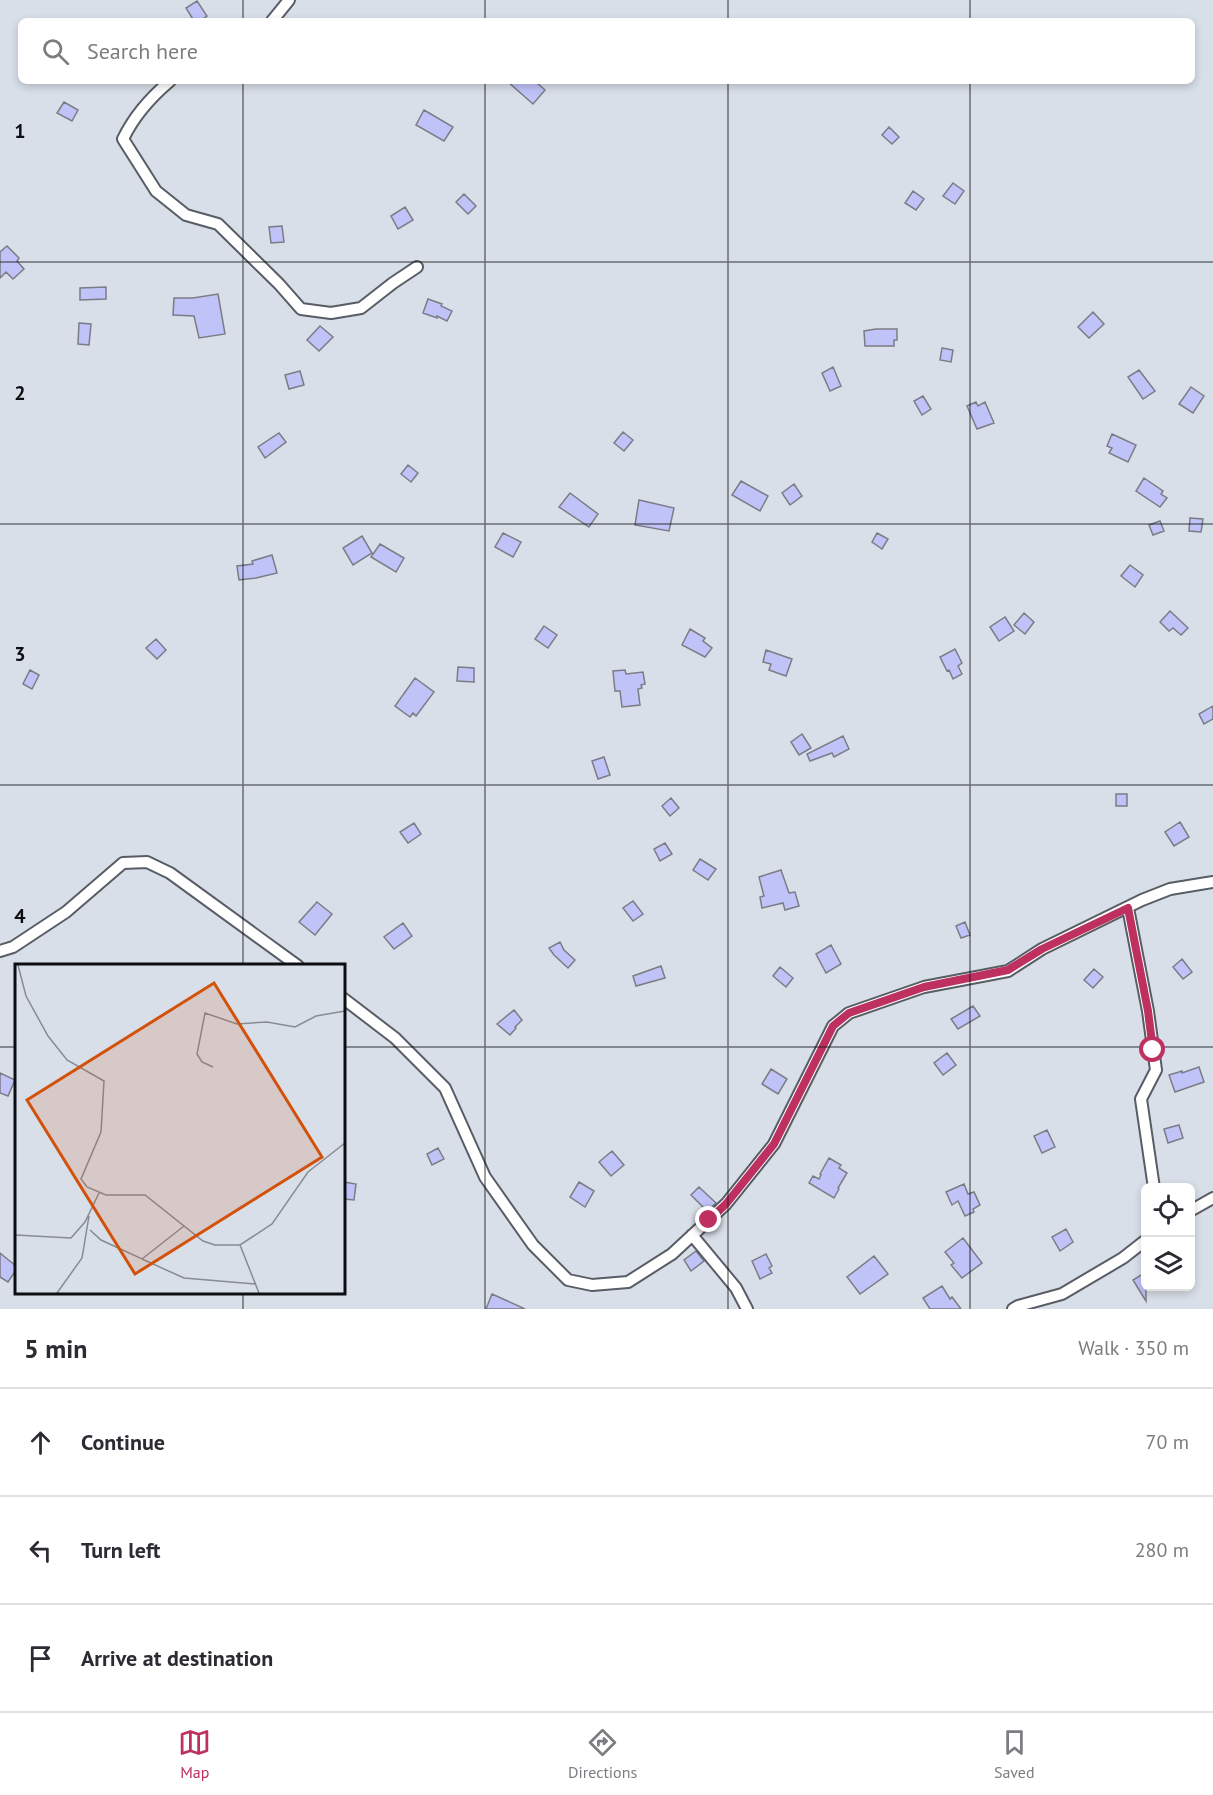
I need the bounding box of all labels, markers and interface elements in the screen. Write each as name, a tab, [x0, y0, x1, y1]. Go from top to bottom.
search box	[18, 18, 1195, 84]
icon: search	[39, 35, 72, 68]
text: Search here	[87, 37, 198, 65]
text: 1	[14, 118, 26, 144]
text: 2	[14, 380, 26, 406]
text: 3	[14, 641, 26, 667]
text: 4	[14, 903, 26, 929]
inset map	[15, 964, 345, 1294]
route start	[1139, 1036, 1165, 1062]
map controls	[1141, 1183, 1195, 1291]
button: locate	[1141, 1183, 1195, 1237]
route end	[695, 1206, 721, 1232]
button: layers	[1141, 1237, 1195, 1291]
text: 5 min	[24, 1332, 87, 1365]
text: Walk · 350 m	[1078, 1335, 1189, 1361]
icon: ahead	[24, 1426, 57, 1459]
text: Continue	[81, 1428, 165, 1456]
text: 70 m	[1146, 1429, 1189, 1455]
icon: left	[24, 1534, 57, 1567]
text: Turn left	[81, 1536, 161, 1564]
text: 280 m	[1135, 1537, 1189, 1563]
icon: arrive	[24, 1642, 57, 1675]
text: Arrive at destination	[81, 1644, 273, 1672]
tab: Map	[178, 1726, 211, 1782]
tab: Directions	[568, 1726, 637, 1782]
tab: Saved	[994, 1726, 1035, 1782]

